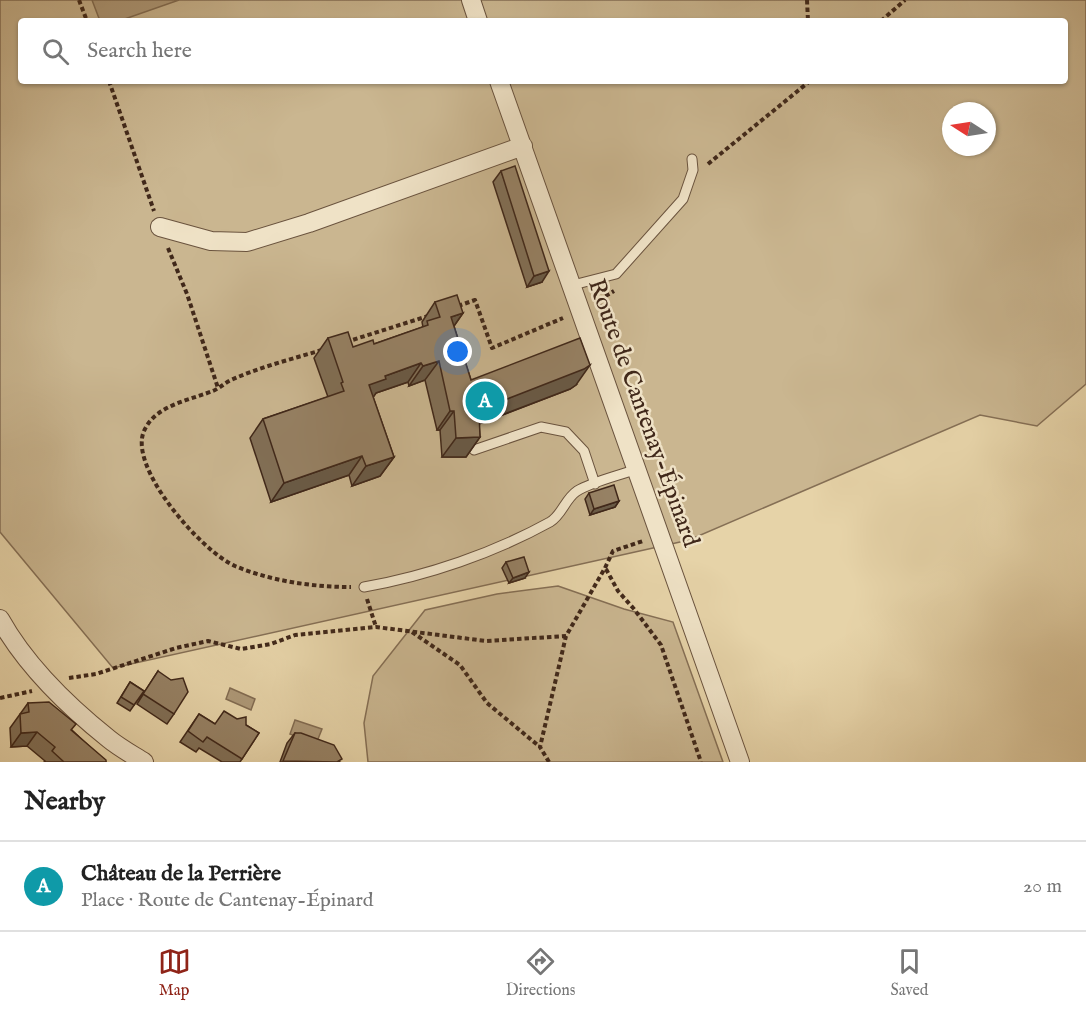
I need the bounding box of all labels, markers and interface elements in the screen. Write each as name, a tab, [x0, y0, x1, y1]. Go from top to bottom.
search box	[18, 18, 1068, 84]
icon: search	[39, 35, 72, 68]
text: Search here	[87, 37, 192, 65]
north arrow	[942, 102, 996, 156]
street label: Route de Cantenay-Épinard	[580, 275, 706, 551]
your location	[443, 337, 472, 366]
pin: A	[466, 378, 504, 424]
text: Nearby	[24, 785, 105, 818]
text: Château de la Perrière	[81, 860, 281, 888]
text: A	[37, 874, 50, 899]
text: 20 m	[1023, 874, 1062, 899]
text: Place · Route de Cantenay-Épinard	[81, 888, 374, 913]
tab: Map	[158, 945, 191, 1001]
tab: Directions	[506, 945, 575, 1001]
tab: Saved	[891, 945, 928, 1001]

